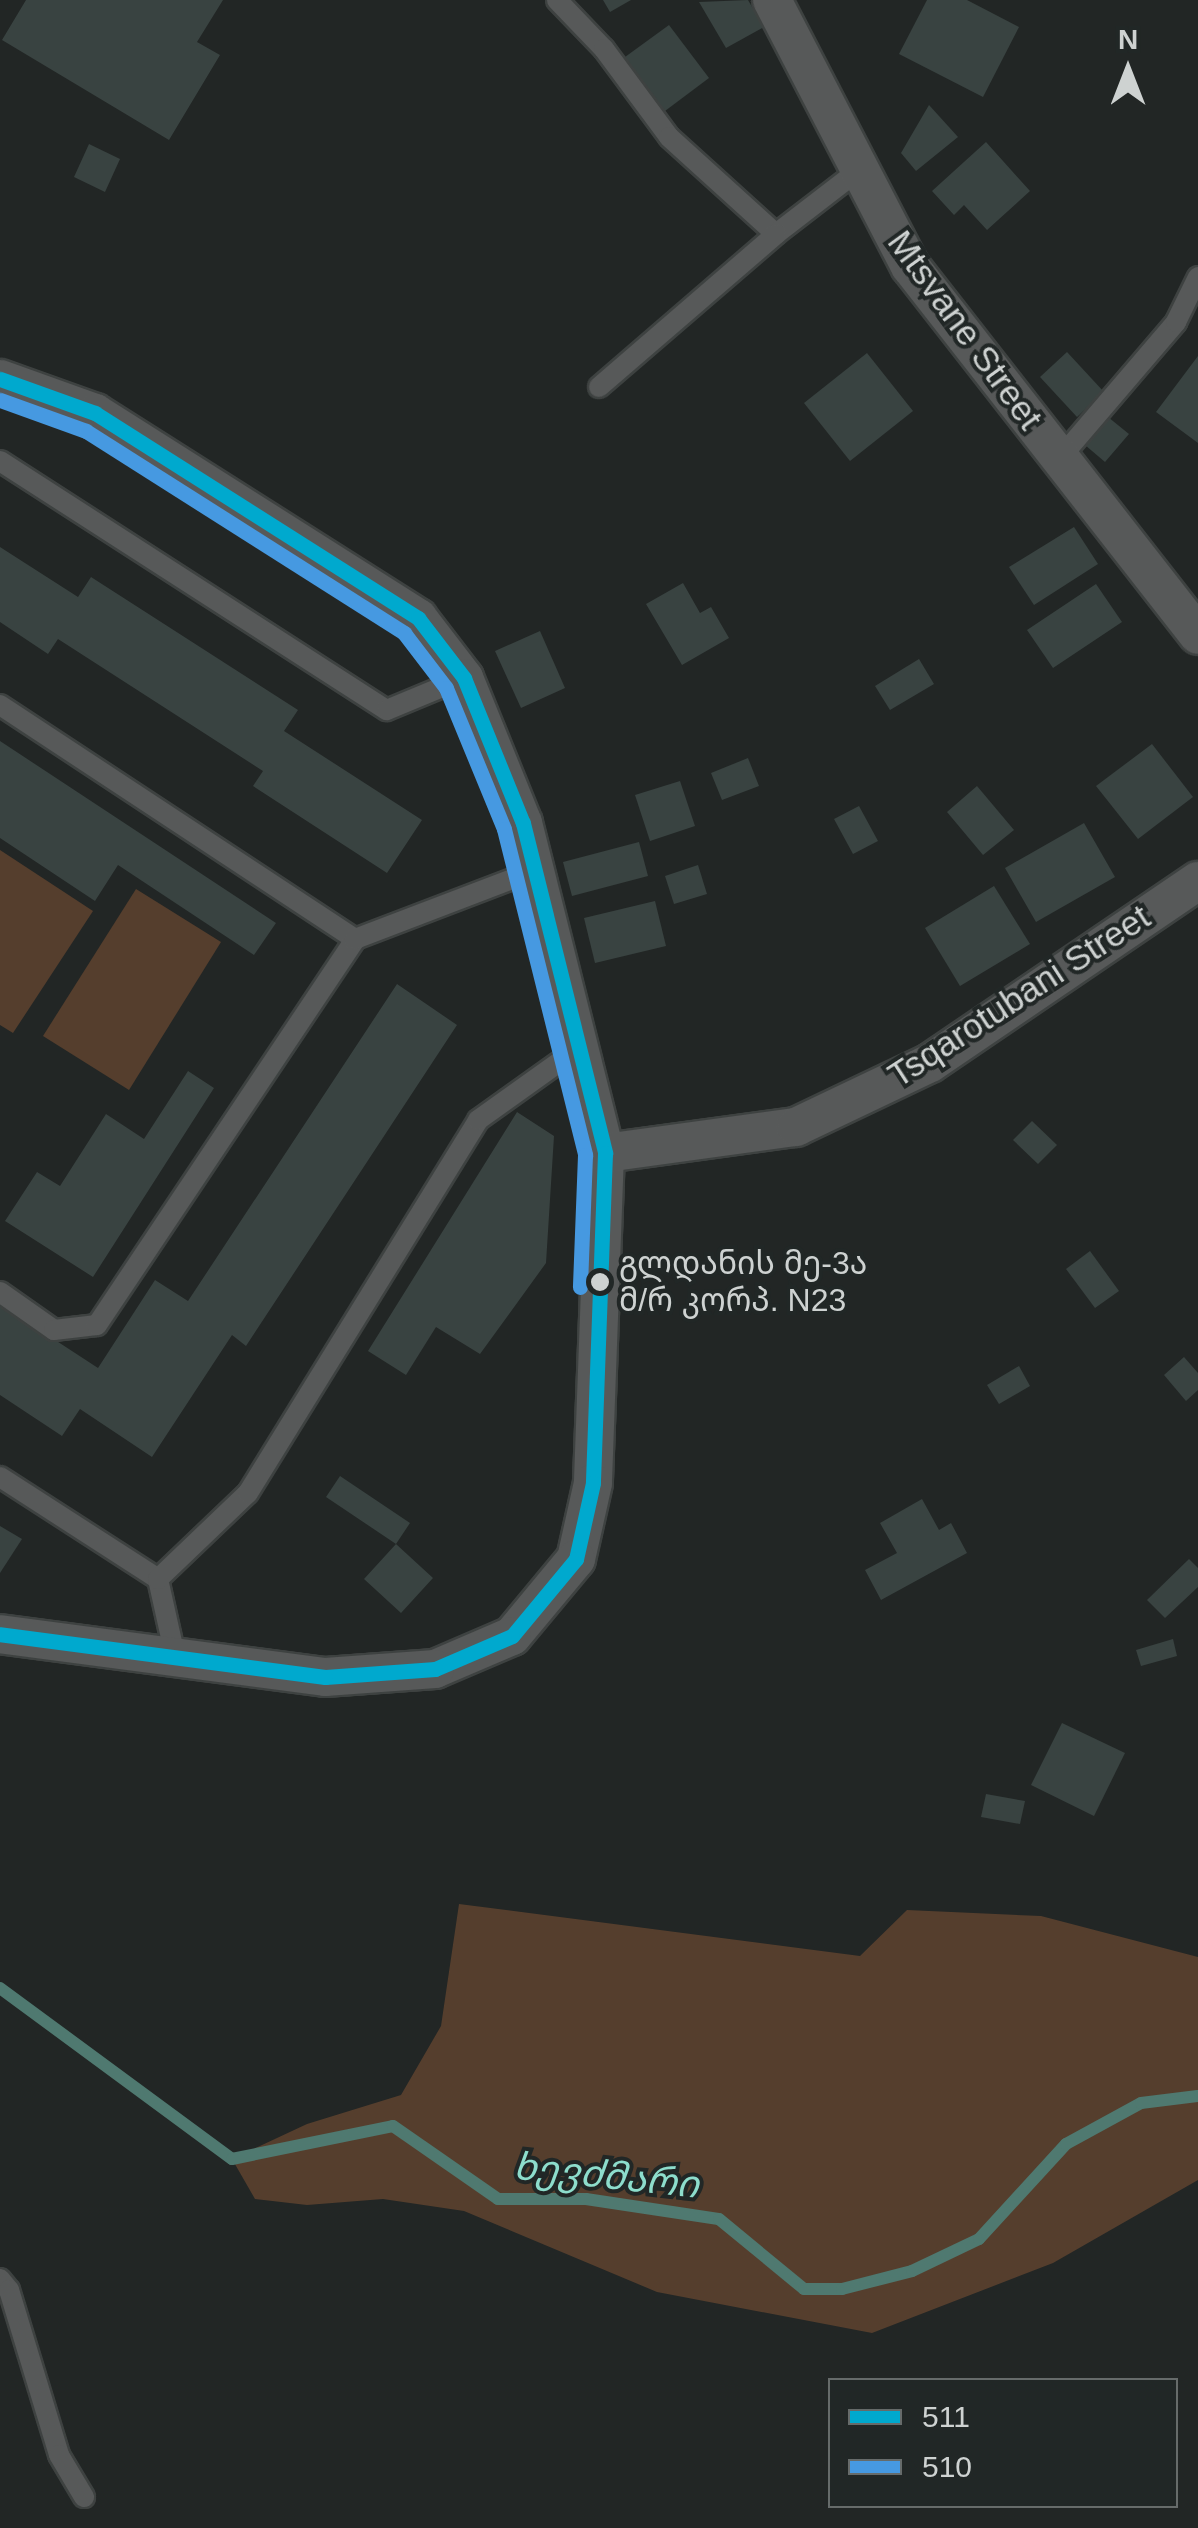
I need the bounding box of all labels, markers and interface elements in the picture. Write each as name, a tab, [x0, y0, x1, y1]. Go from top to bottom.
north arrow	[1078, 20, 1178, 120]
text: N	[1118, 24, 1138, 55]
street label: Mtsvane Street	[879, 222, 1051, 438]
street label: Tsqarotubani Street	[880, 896, 1158, 1096]
place label: გლდანის მე-3ა მ/რ კორპ. N23	[619, 1245, 867, 1320]
marker: გლდანის მე-3ა მ/რ კორპ. N23	[590, 1272, 610, 1292]
water label: ხევძმარი	[511, 2144, 701, 2208]
legend	[828, 2378, 1178, 2508]
text: 511	[922, 2400, 970, 2433]
text: 510	[922, 2450, 972, 2483]

